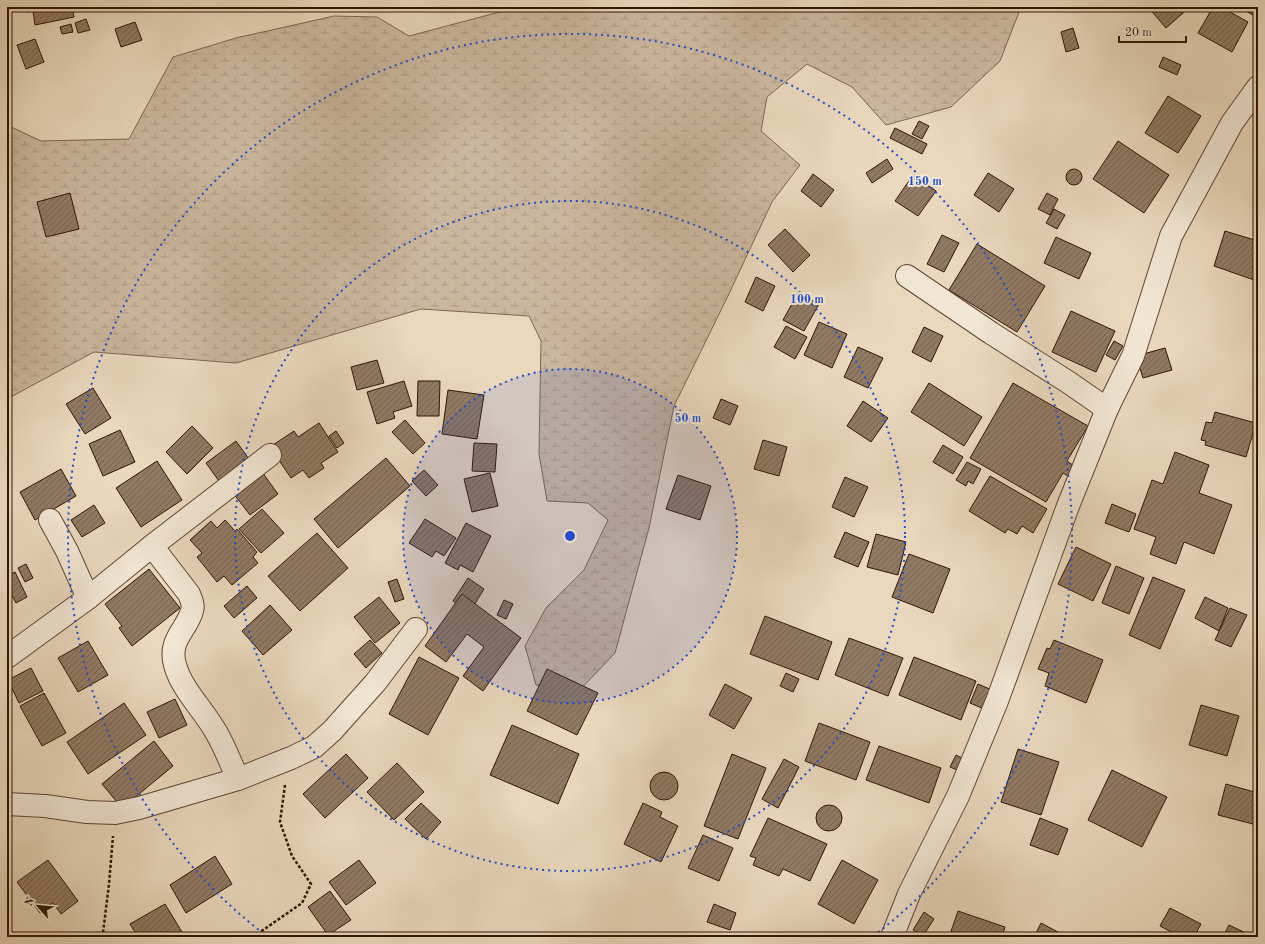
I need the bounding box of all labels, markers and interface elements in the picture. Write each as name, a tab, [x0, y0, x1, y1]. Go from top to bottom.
scale bar	[1119, 18, 1186, 44]
text: 20 m	[1125, 27, 1152, 39]
text: 150 m	[908, 175, 942, 188]
text: 100 m	[790, 294, 824, 306]
text: 50 m	[675, 412, 702, 425]
centre of rings	[563, 529, 577, 543]
north arrow	[18, 886, 58, 926]
text: N	[24, 895, 38, 908]

